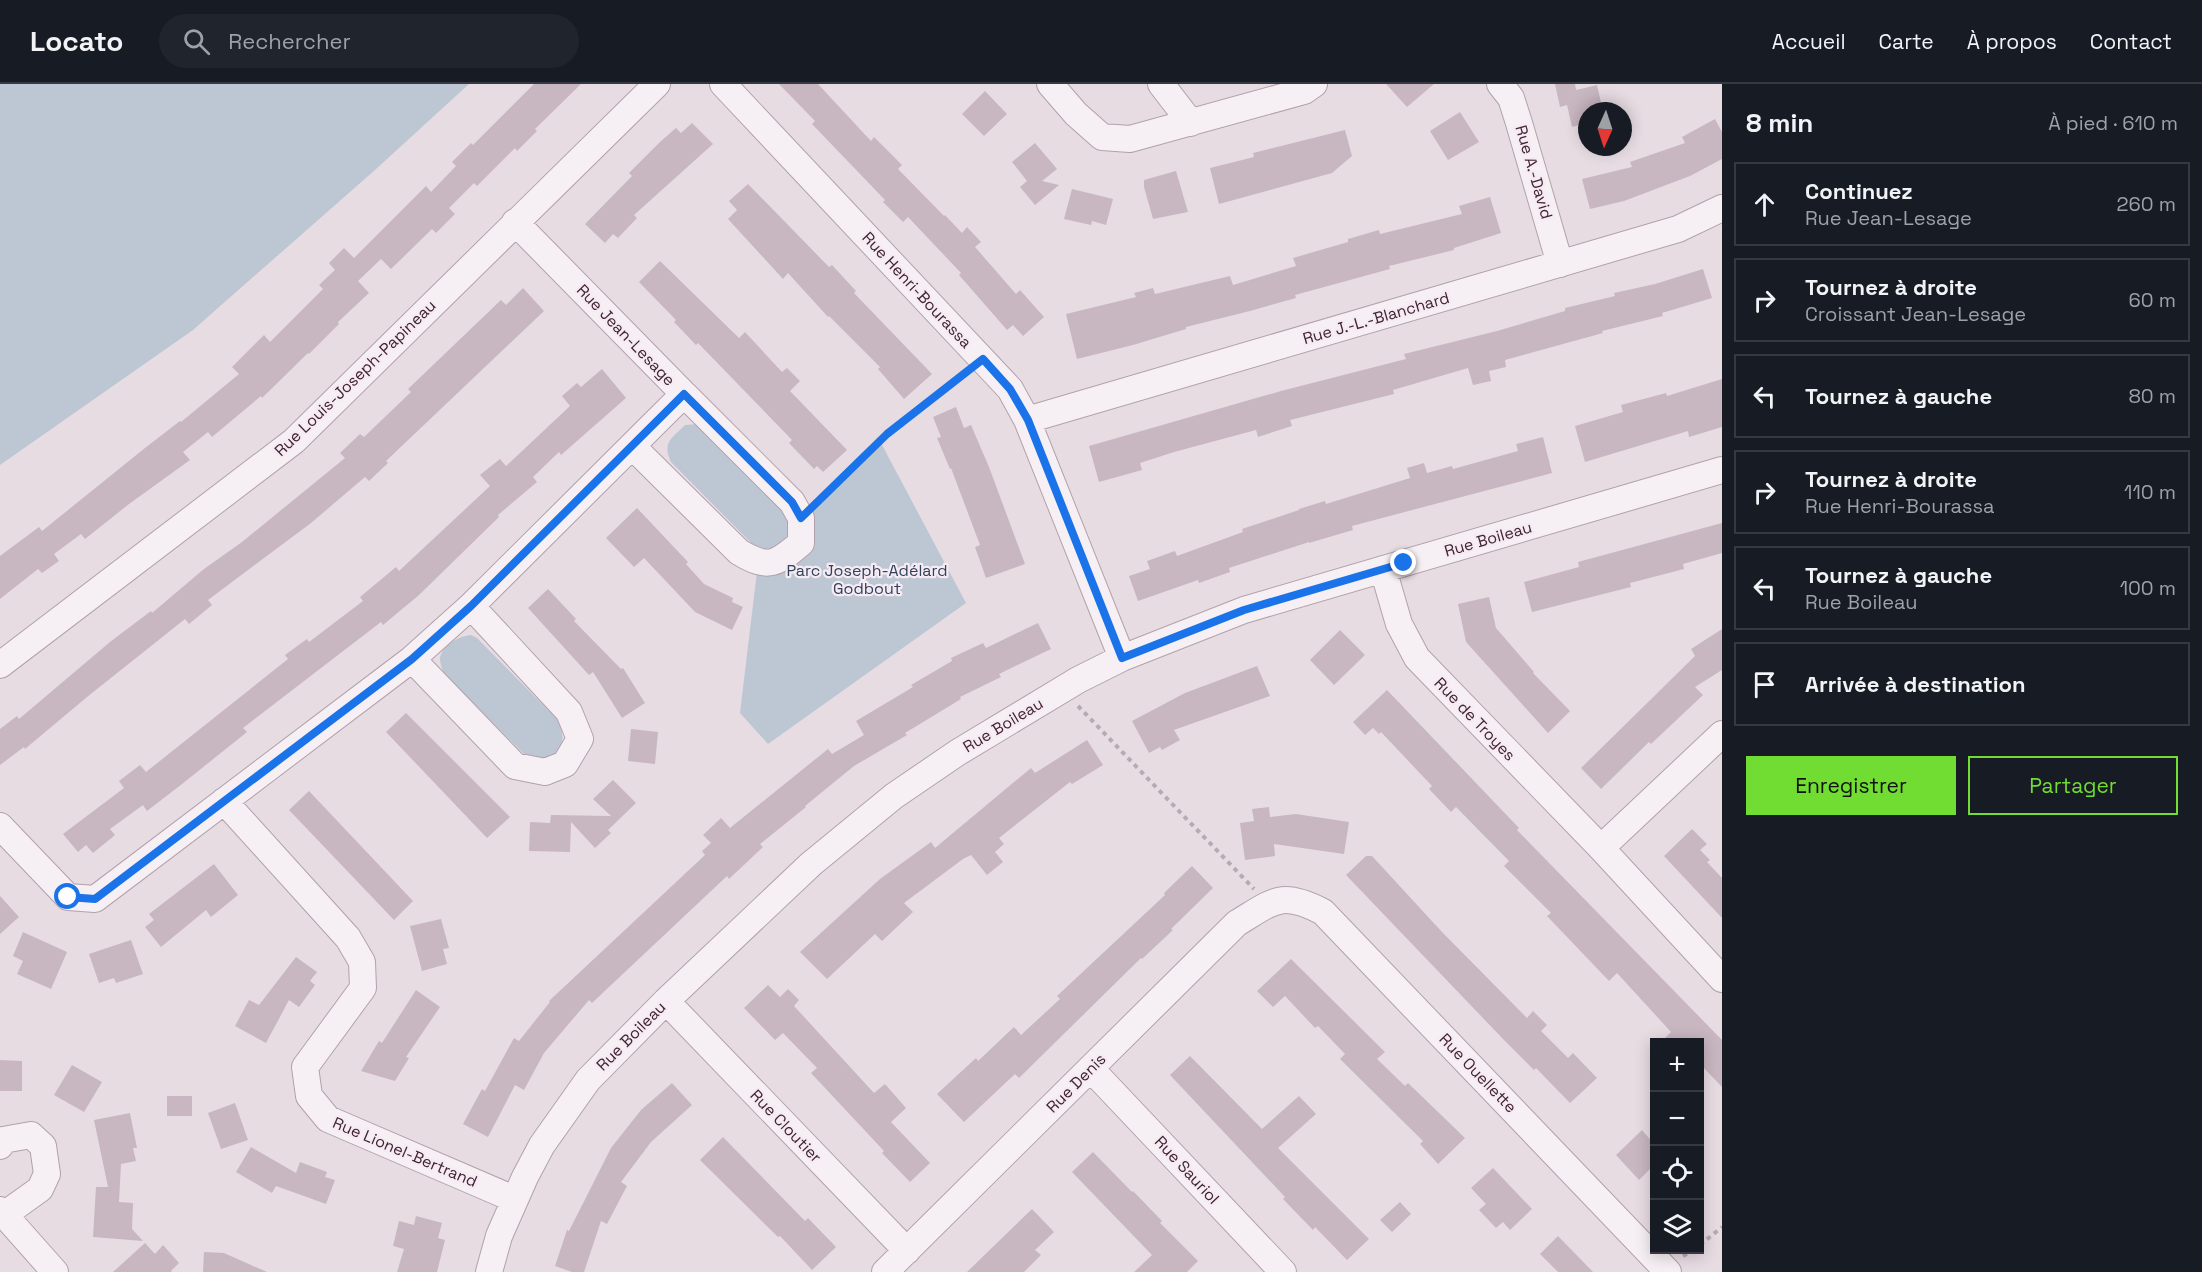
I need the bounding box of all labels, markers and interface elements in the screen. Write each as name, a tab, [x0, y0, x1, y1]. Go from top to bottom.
search box	[159, 14, 579, 68]
text: Locato	[30, 23, 123, 59]
icon: search	[180, 25, 213, 58]
text: Rechercher	[228, 27, 351, 55]
text: Accueil	[1772, 28, 1846, 55]
text: Carte	[1879, 28, 1934, 55]
text: À propos	[1967, 28, 2057, 55]
text: Contact	[2090, 28, 2172, 55]
north arrow	[1578, 102, 1632, 156]
text: 8 min	[1746, 106, 1813, 140]
text: À pied · 610 m	[2048, 110, 2178, 136]
street label: Rue A.-David	[1511, 123, 1557, 221]
text: Continuez	[1805, 177, 1913, 205]
icon: ahead	[1748, 188, 1781, 221]
text: 260 m	[2117, 191, 2176, 217]
text: Rue Jean-Lesage	[1805, 205, 1972, 231]
street label: Rue Henri-Bourassa	[858, 227, 976, 353]
text: Tournez à droite	[1805, 273, 1977, 301]
street label: Rue Jean-Lesage	[572, 280, 680, 390]
icon: right	[1748, 284, 1781, 317]
street label: Rue J.-L.-Blanchard	[1300, 287, 1452, 349]
text: 60 m	[2129, 287, 2176, 313]
street label: Rue Louis-Joseph-Papineau	[270, 295, 440, 461]
text: Croissant Jean-Lesage	[1805, 301, 2026, 327]
icon: left	[1748, 380, 1781, 413]
text: Tournez à gauche	[1805, 382, 1992, 410]
text: 80 m	[2128, 383, 2176, 409]
text: Tournez à droite	[1805, 465, 1977, 493]
icon: right	[1748, 476, 1781, 509]
text: 110 m	[2124, 479, 2176, 505]
text: Rue Henri-Bourassa	[1805, 493, 1995, 519]
street label: Rue Boileau	[1442, 516, 1534, 562]
route end	[1390, 549, 1416, 575]
park label: Parc Joseph-Adélard Godbout	[786, 560, 948, 599]
text: Tournez à gauche	[1805, 561, 1992, 589]
icon: left	[1748, 572, 1781, 605]
text: 100 m	[2120, 575, 2176, 601]
text: Rue Boileau	[1805, 589, 1918, 615]
icon: arrive	[1748, 668, 1781, 701]
text: Arrivée à destination	[1805, 670, 2026, 698]
street label: Rue de Troyes	[1430, 673, 1520, 765]
street label: Rue Boileau	[959, 693, 1047, 757]
button: Enregistrer	[1746, 756, 1956, 815]
button: Partager	[1968, 756, 2178, 815]
route start	[54, 883, 80, 909]
street label: Rue Boileau	[592, 997, 670, 1075]
street label: Rue Ouellette	[1435, 1029, 1521, 1117]
map controls	[1650, 1038, 1704, 1254]
button: +	[1650, 1038, 1704, 1092]
street label: Rue Denis	[1042, 1049, 1110, 1117]
street label: Rue Cloutier	[746, 1085, 826, 1167]
button: −	[1650, 1092, 1704, 1146]
street label: Rue Lionel-Bertrand	[330, 1112, 480, 1192]
street label: Rue Sauriol	[1150, 1131, 1224, 1209]
button: locate	[1650, 1146, 1704, 1200]
button: layers	[1650, 1200, 1704, 1254]

